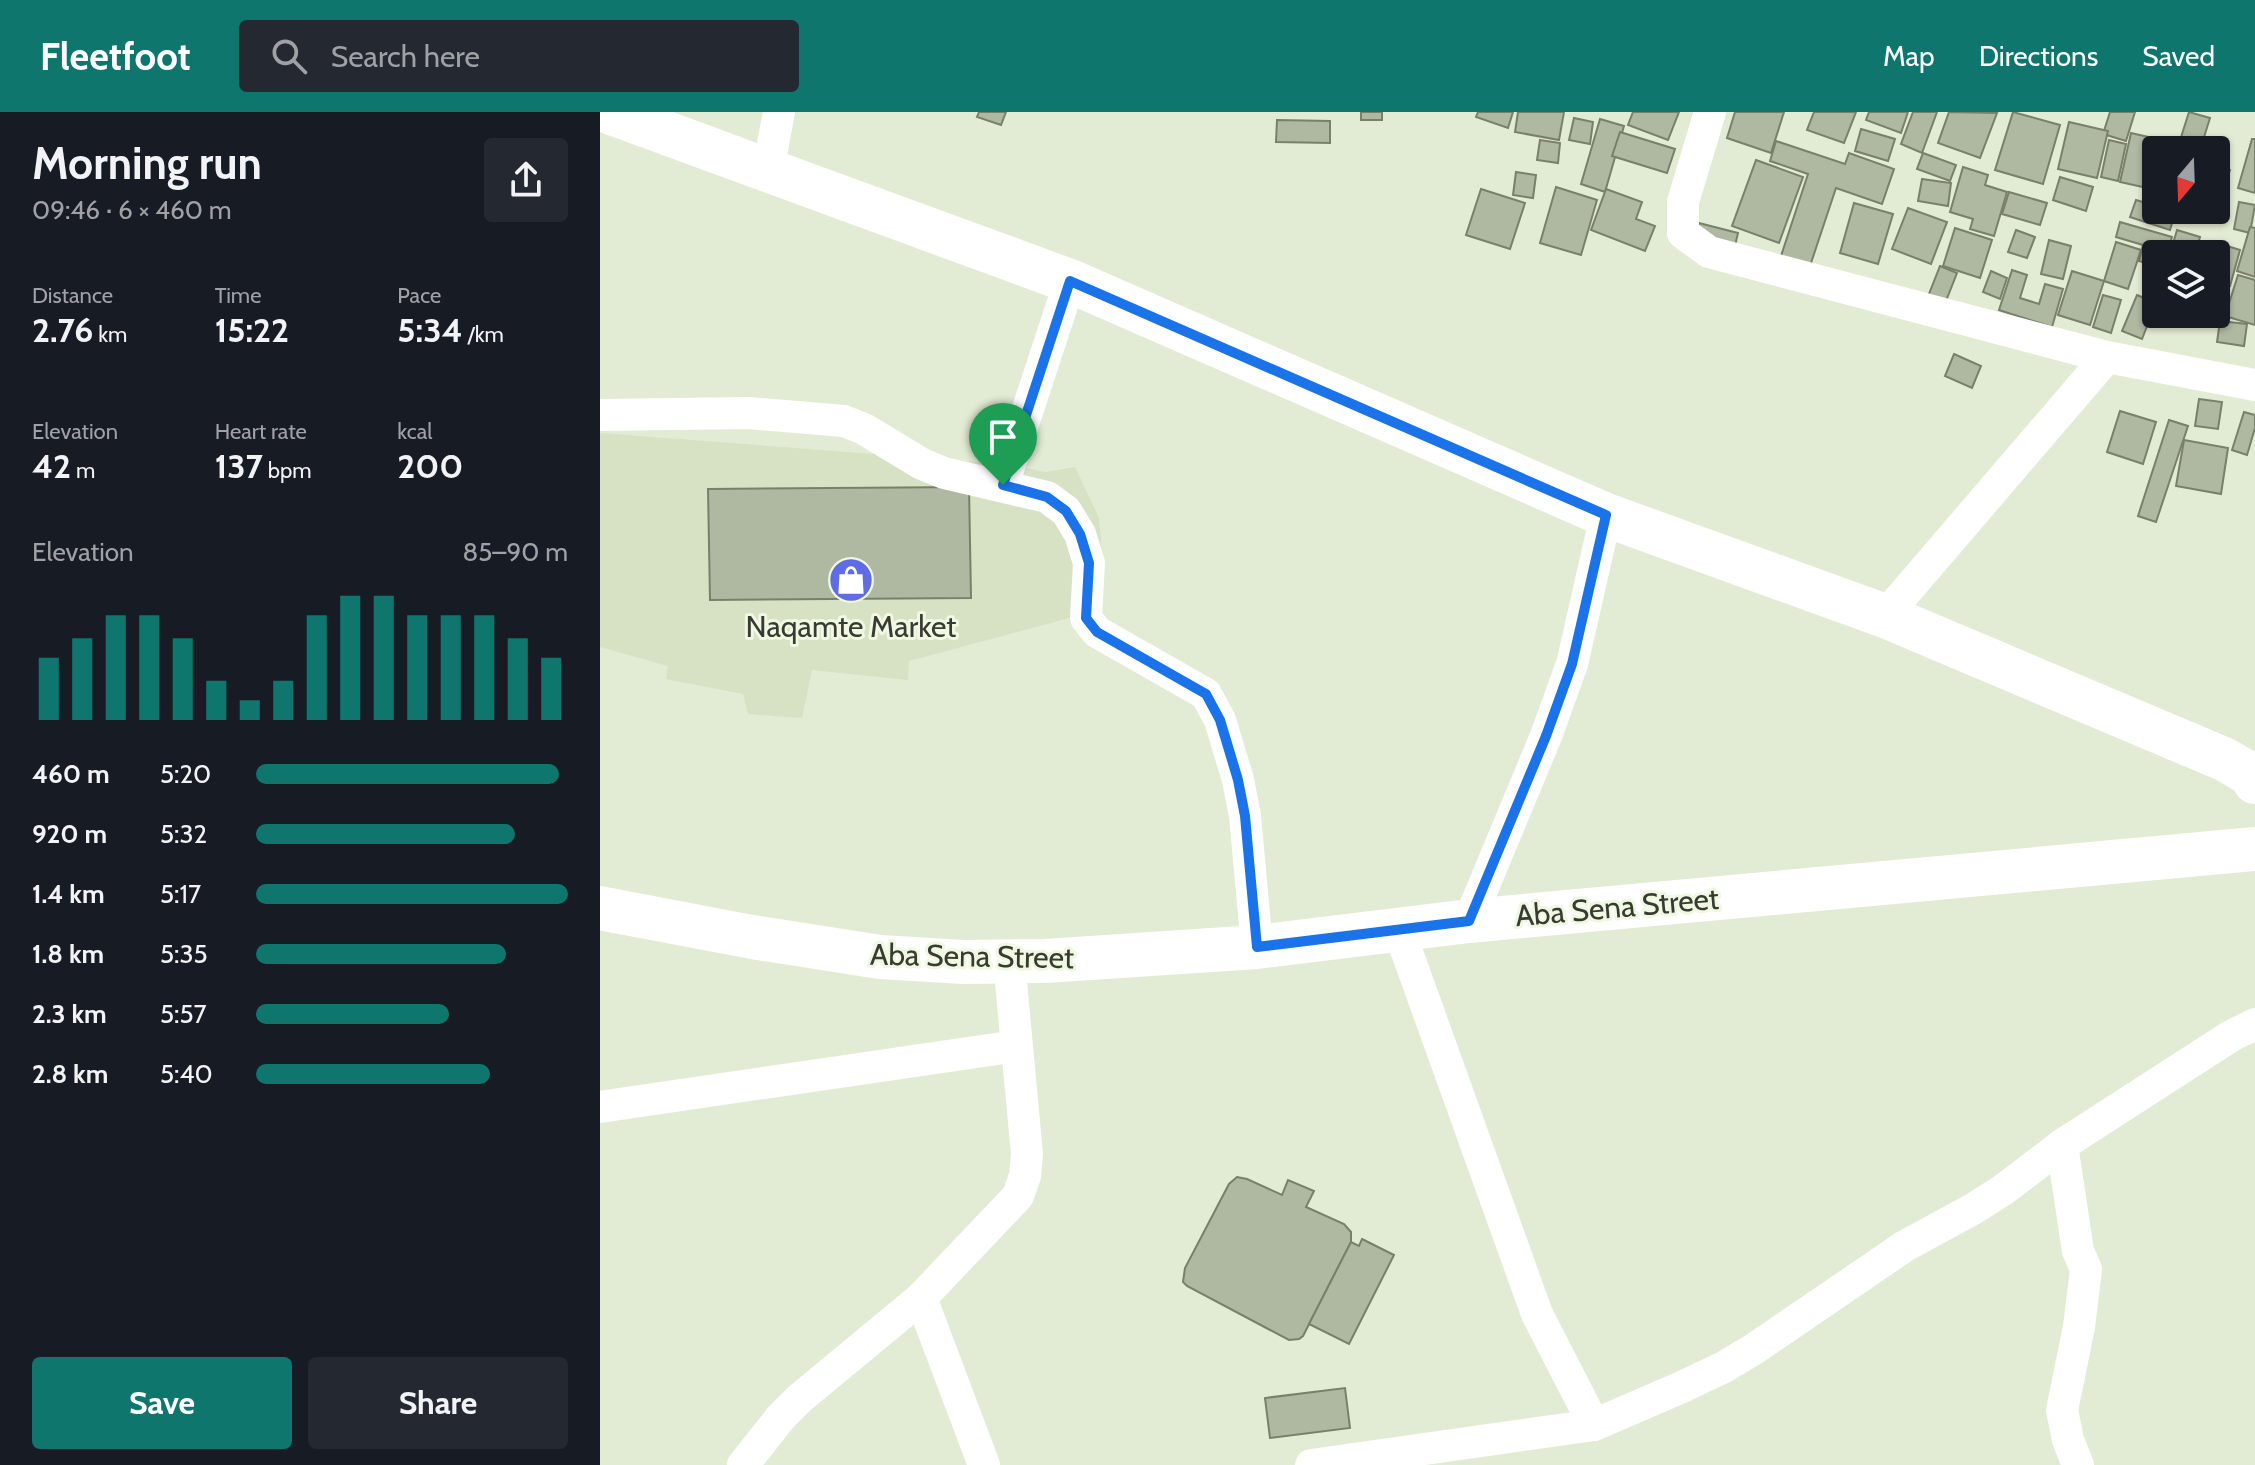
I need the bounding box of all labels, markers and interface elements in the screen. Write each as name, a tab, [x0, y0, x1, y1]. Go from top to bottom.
search box	[239, 20, 799, 92]
text: Fleetfoot	[40, 33, 191, 80]
icon: search	[267, 34, 311, 78]
text: Search here	[331, 38, 480, 75]
text: Map	[1883, 39, 1935, 73]
text: Directions	[1979, 39, 2098, 73]
text: Saved	[2142, 39, 2215, 73]
north arrow	[2142, 136, 2230, 224]
map controls	[2142, 136, 2230, 328]
text: Morning run	[32, 137, 262, 190]
button: share	[484, 138, 568, 222]
text: 09:46 · 6 × 460 m	[32, 194, 232, 226]
button: layers	[2142, 240, 2230, 328]
text: Distance	[32, 282, 113, 309]
text: Time	[215, 282, 261, 309]
text: Pace	[397, 282, 441, 309]
text: 2.76	[32, 309, 93, 351]
text: 15:22	[215, 309, 289, 351]
text: 5:34	[397, 309, 463, 351]
text: km	[93, 321, 127, 348]
text: /km	[463, 321, 504, 348]
pin	[969, 403, 1037, 485]
icon: arrive	[981, 415, 1025, 459]
text: Elevation	[32, 418, 118, 445]
text: Heart rate	[215, 418, 307, 445]
text: kcal	[397, 418, 432, 445]
text: 42	[32, 445, 71, 487]
text: 137	[215, 445, 263, 487]
text: 200	[397, 445, 463, 487]
text: m	[71, 457, 95, 484]
text: bpm	[263, 457, 312, 484]
text: Elevation	[32, 536, 134, 568]
text: 85–90 m	[462, 536, 568, 568]
shop icon: Naqamte Market	[827, 556, 875, 604]
place label: Naqamte Market	[746, 608, 956, 645]
text: 460 m	[32, 758, 110, 790]
text: 5:20	[160, 758, 211, 790]
text: 920 m	[32, 818, 107, 850]
text: 5:32	[160, 818, 207, 850]
text: 1.4 km	[32, 878, 105, 910]
text: 5:17	[160, 878, 201, 910]
street label: Aba Sena Street	[1514, 880, 1720, 934]
street label: Aba Sena Street	[870, 936, 1074, 976]
text: 1.8 km	[32, 938, 104, 970]
text: 5:35	[160, 938, 208, 970]
text: 2.3 km	[32, 998, 107, 1030]
text: 5:57	[160, 998, 207, 1030]
text: 2.8 km	[32, 1058, 108, 1090]
text: 5:40	[160, 1058, 213, 1090]
button: Save	[32, 1357, 292, 1449]
button: Share	[308, 1357, 568, 1449]

